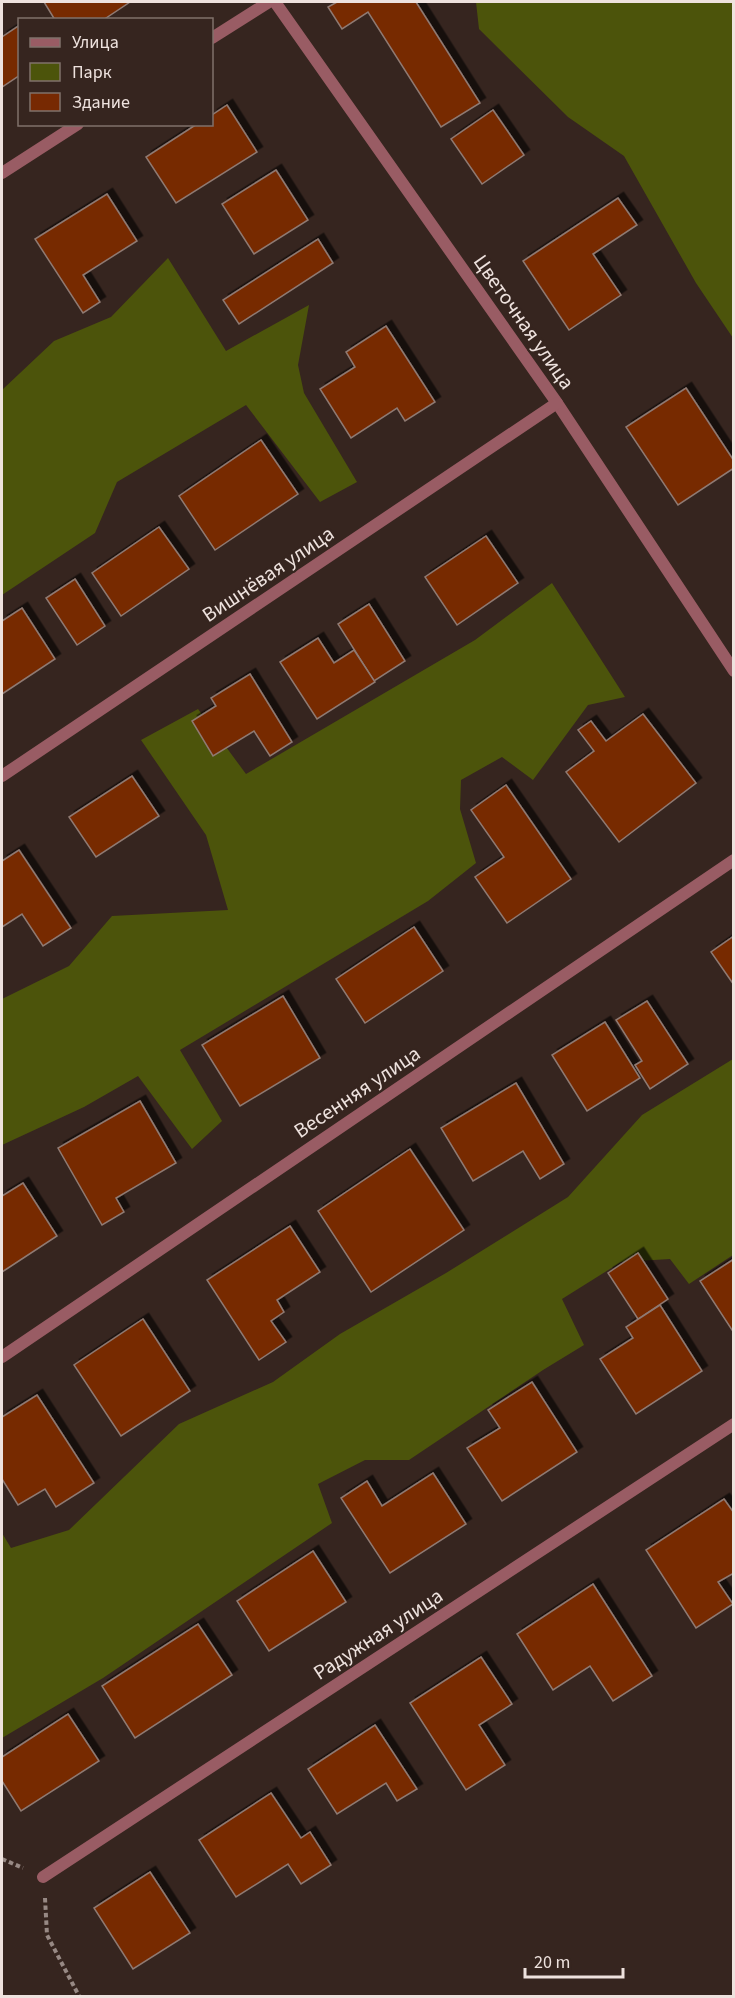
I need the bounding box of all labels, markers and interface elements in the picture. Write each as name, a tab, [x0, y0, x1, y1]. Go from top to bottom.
legend	[18, 18, 213, 126]
text: Улица	[72, 30, 119, 55]
text: Парк	[72, 60, 112, 85]
text: Здание	[72, 90, 130, 115]
street label: Цветочная улица	[466, 248, 582, 396]
street label: Вишнёвая улица	[196, 519, 340, 629]
street label: Весенняя улица	[288, 1039, 426, 1145]
street label: Радужная улица	[307, 1581, 449, 1687]
scale bar	[525, 1941, 622, 1979]
text: 20 m	[534, 1950, 570, 1975]

